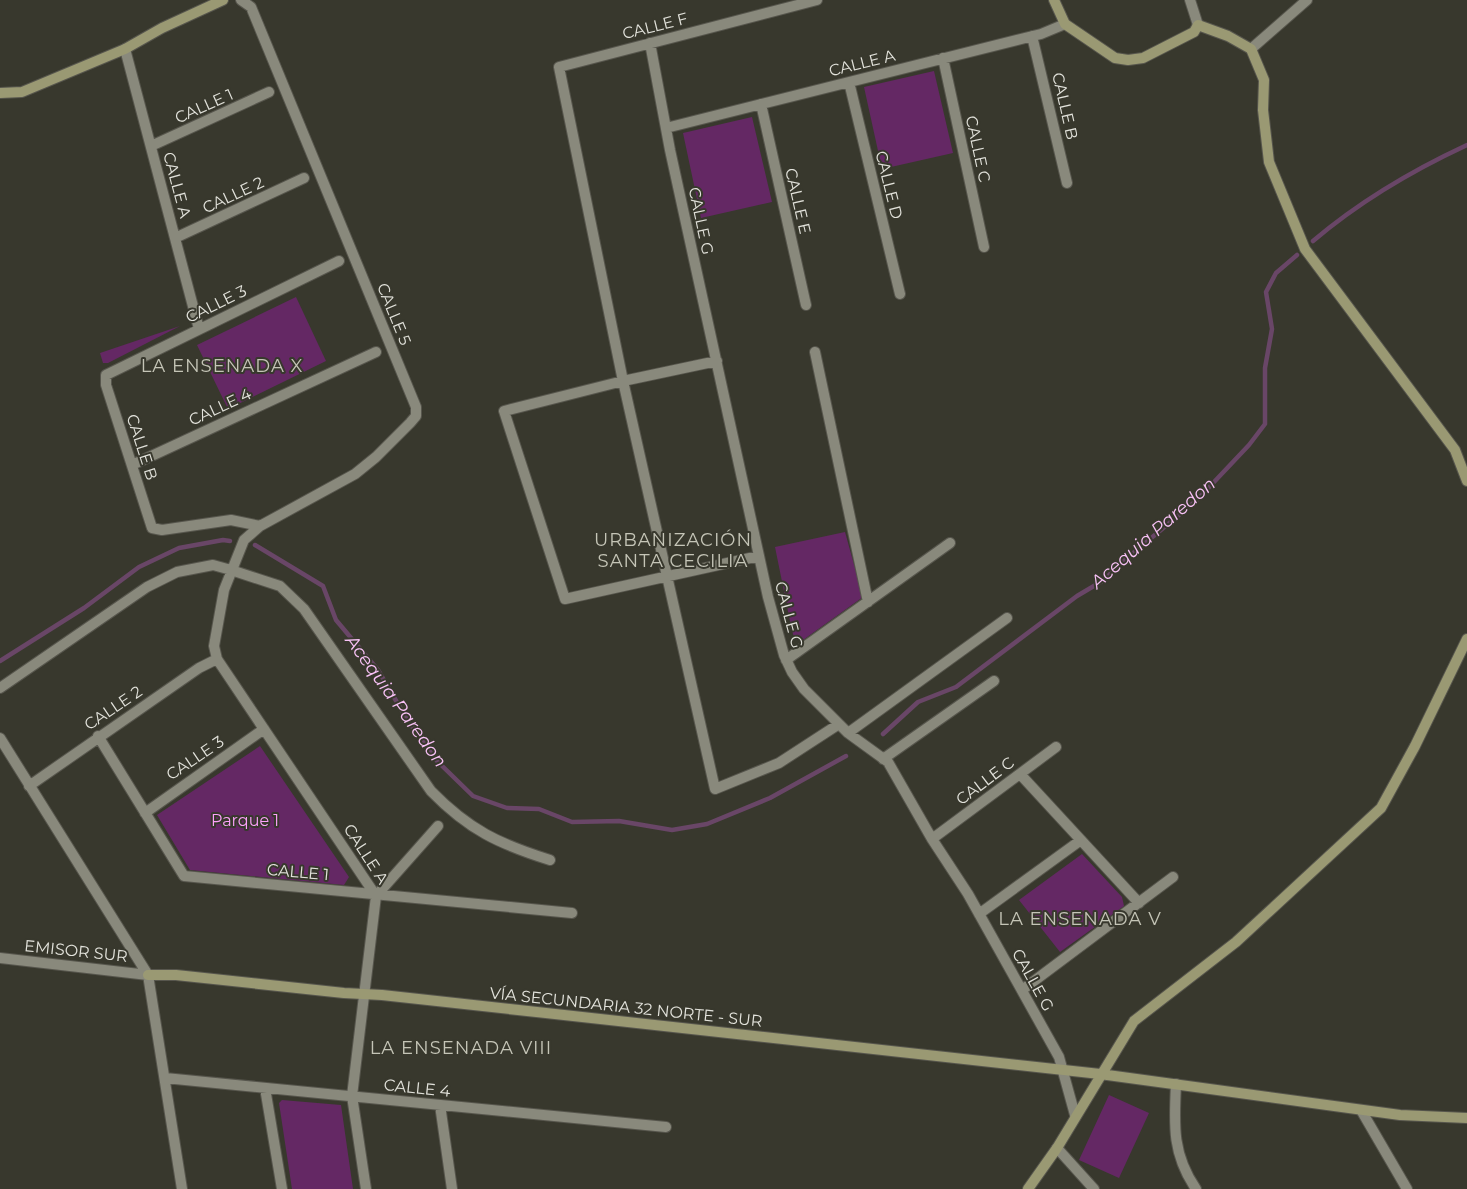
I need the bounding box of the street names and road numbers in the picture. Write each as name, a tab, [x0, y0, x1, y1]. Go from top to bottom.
street label: CALLE F	[620, 9, 690, 43]
street label: CALLE A	[827, 45, 898, 80]
street label: CALLE B	[1048, 71, 1082, 141]
street label: CALLE 1	[172, 85, 236, 127]
street label: CALLE C	[962, 114, 994, 184]
street label: CALLE D	[871, 149, 907, 221]
street label: CALLE A	[159, 150, 195, 221]
street label: CALLE E	[781, 166, 815, 236]
street label: CALLE 2	[199, 173, 267, 217]
street label: CALLE G	[685, 185, 717, 257]
street label: CALLE 5	[373, 280, 415, 348]
street label: CALLE 3	[182, 281, 250, 327]
street label: CALLE 4	[186, 384, 255, 430]
street label: CALLE B	[122, 412, 162, 482]
street label: CALLE G	[771, 579, 807, 651]
street label: CALLE 2	[81, 682, 145, 734]
street label: CALLE 3	[163, 732, 227, 784]
street label: CALLE C	[952, 753, 1018, 809]
street label: CALLE A	[340, 820, 393, 888]
street label: CALLE 1	[266, 860, 330, 884]
street label: EMISOR SUR	[23, 936, 129, 966]
street label: CALLE G	[1008, 945, 1058, 1015]
street label: VÍA SECUNDARIA 32 NORTE - SUR	[489, 983, 763, 1031]
street label: CALLE 4	[383, 1075, 452, 1101]

